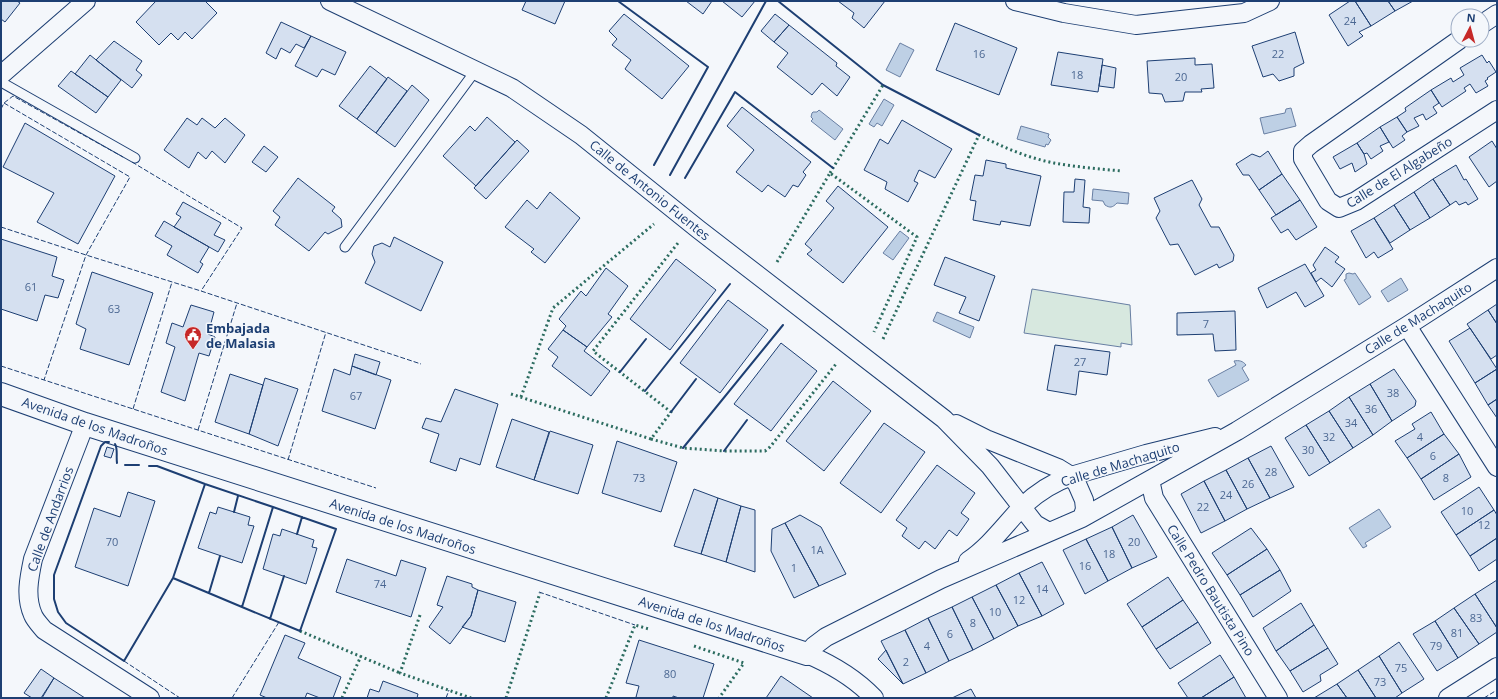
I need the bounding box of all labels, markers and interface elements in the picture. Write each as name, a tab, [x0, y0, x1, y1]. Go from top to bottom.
north arrow	[1450, 8, 1490, 48]
text: N	[1466, 10, 1476, 25]
house number: 24	[1344, 13, 1357, 28]
house number: 16	[973, 46, 985, 61]
house number: 22	[1272, 46, 1284, 61]
house number: 18	[1071, 67, 1083, 82]
house number: 20	[1175, 69, 1187, 84]
street label: Calle de El Algabeño	[1342, 132, 1456, 212]
street label: Calle de Antonio Fuentes	[586, 136, 714, 244]
street label: Calle de Machaquito	[1361, 278, 1475, 358]
house number: 61	[25, 279, 37, 294]
house number: 63	[108, 301, 120, 316]
house number: 7	[1203, 316, 1209, 331]
place label: Embajada de Malasia	[206, 319, 276, 352]
public building icon: Embajada de Malasia	[183, 325, 203, 350]
house number: 27	[1074, 354, 1086, 369]
house number: 38	[1387, 385, 1399, 400]
house number: 67	[350, 388, 362, 403]
street label: Avenida de los Madroños	[20, 393, 170, 459]
house number: 36	[1365, 401, 1377, 416]
house number: 34	[1345, 415, 1358, 430]
house number: 32	[1323, 429, 1335, 444]
house number: 4	[1417, 429, 1424, 444]
street label: Calle de Machaquito	[1058, 437, 1182, 491]
house number: 30	[1302, 442, 1314, 457]
house number: 6	[1430, 448, 1436, 463]
street label: Calle de Andarrios	[23, 464, 77, 574]
house number: 28	[1265, 464, 1277, 479]
house number: 73	[633, 470, 645, 485]
house number: 8	[1443, 470, 1449, 485]
house number: 26	[1242, 476, 1254, 491]
house number: 24	[1220, 487, 1233, 502]
street label: Avenida de los Madroños	[327, 494, 479, 558]
house number: 22	[1197, 499, 1209, 514]
house number: 10	[1461, 503, 1473, 518]
house number: 12	[1478, 517, 1490, 532]
street label: Calle Pedro Bautista Pino	[1163, 521, 1259, 659]
house number: 70	[106, 534, 118, 549]
house number: 20	[1128, 534, 1140, 549]
house number: 1A	[810, 542, 824, 557]
house number: 18	[1103, 546, 1115, 561]
house number: 16	[1079, 558, 1091, 573]
house number: 1	[791, 560, 797, 575]
house number: 74	[374, 576, 387, 591]
house number: 14	[1036, 581, 1049, 596]
street label: Avenida de los Madroños	[636, 592, 788, 656]
house number: 12	[1013, 592, 1025, 607]
house number: 10	[989, 604, 1001, 619]
house number: 83	[1470, 610, 1482, 625]
house number: 8	[970, 615, 976, 630]
house number: 81	[1451, 625, 1463, 640]
house number: 6	[947, 626, 953, 641]
house number: 4	[924, 638, 931, 653]
house number: 79	[1430, 638, 1442, 653]
house number: 2	[903, 654, 909, 669]
house number: 75	[1395, 660, 1407, 675]
house number: 80	[664, 666, 676, 681]
house number: 73	[1374, 674, 1386, 689]

